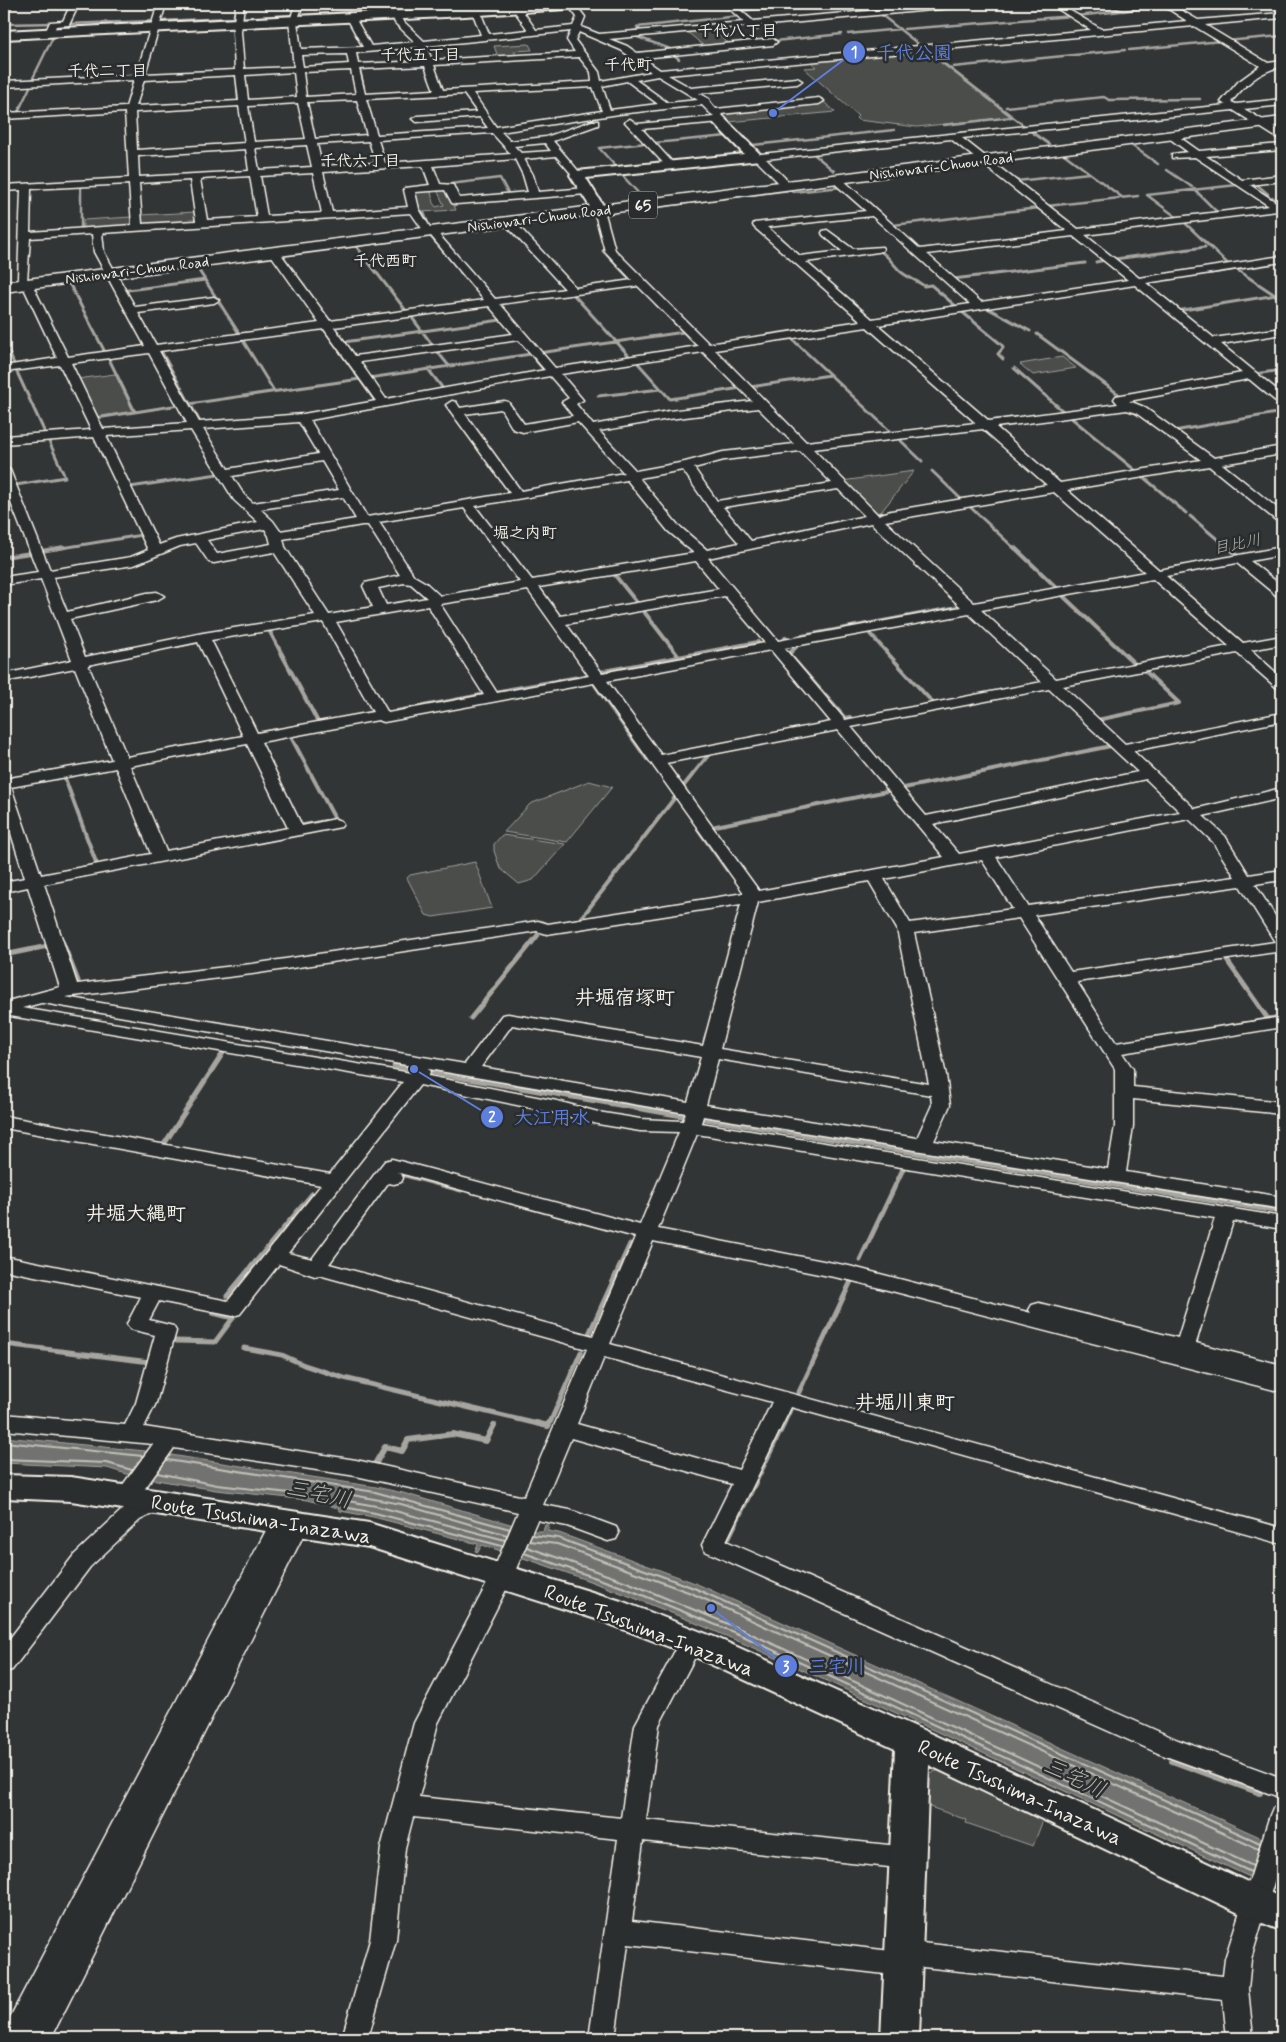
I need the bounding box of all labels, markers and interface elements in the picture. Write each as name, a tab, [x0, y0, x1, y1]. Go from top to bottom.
district label: 千代八丁目	[697, 21, 777, 42]
callout: 千代公園	[841, 35, 962, 69]
text: 千代公園	[876, 41, 952, 66]
text: 1	[851, 43, 857, 63]
district label: 千代五丁目	[380, 45, 460, 66]
district label: 千代町	[604, 55, 652, 76]
district label: 千代二丁目	[67, 61, 147, 82]
street label: Nishiowari-Chuou Road	[868, 148, 1014, 186]
district label: 千代六丁目	[320, 151, 400, 172]
road number: 65	[629, 192, 657, 218]
street label: Nishiowari-Chuou Road	[466, 200, 612, 238]
district label: 千代西町	[353, 251, 417, 272]
street label: Nishiowari-Chuou Road	[64, 252, 210, 290]
district label: 堀之内町	[493, 523, 557, 544]
water label: 目比川	[1212, 530, 1263, 559]
district label: 井堀宿塚町	[575, 985, 675, 1012]
callout: 大江用水	[479, 1100, 600, 1134]
text: 大江用水	[514, 1106, 590, 1131]
text: 2	[488, 1108, 496, 1128]
district label: 井堀大縄町	[86, 1201, 186, 1228]
district label: 井堀川東町	[855, 1390, 955, 1417]
water label: 三宅川	[283, 1474, 354, 1516]
street label: Route Tsushima-Inazawa	[149, 1489, 373, 1551]
street label: Route Tsushima-Inazawa	[540, 1578, 757, 1684]
callout: 三宅川	[773, 1649, 875, 1683]
text: 三宅川	[808, 1655, 866, 1680]
text: 3	[783, 1658, 790, 1678]
street label: Route Tsushima-Inazawa	[913, 1733, 1126, 1853]
water label: 三宅川	[1038, 1752, 1110, 1805]

